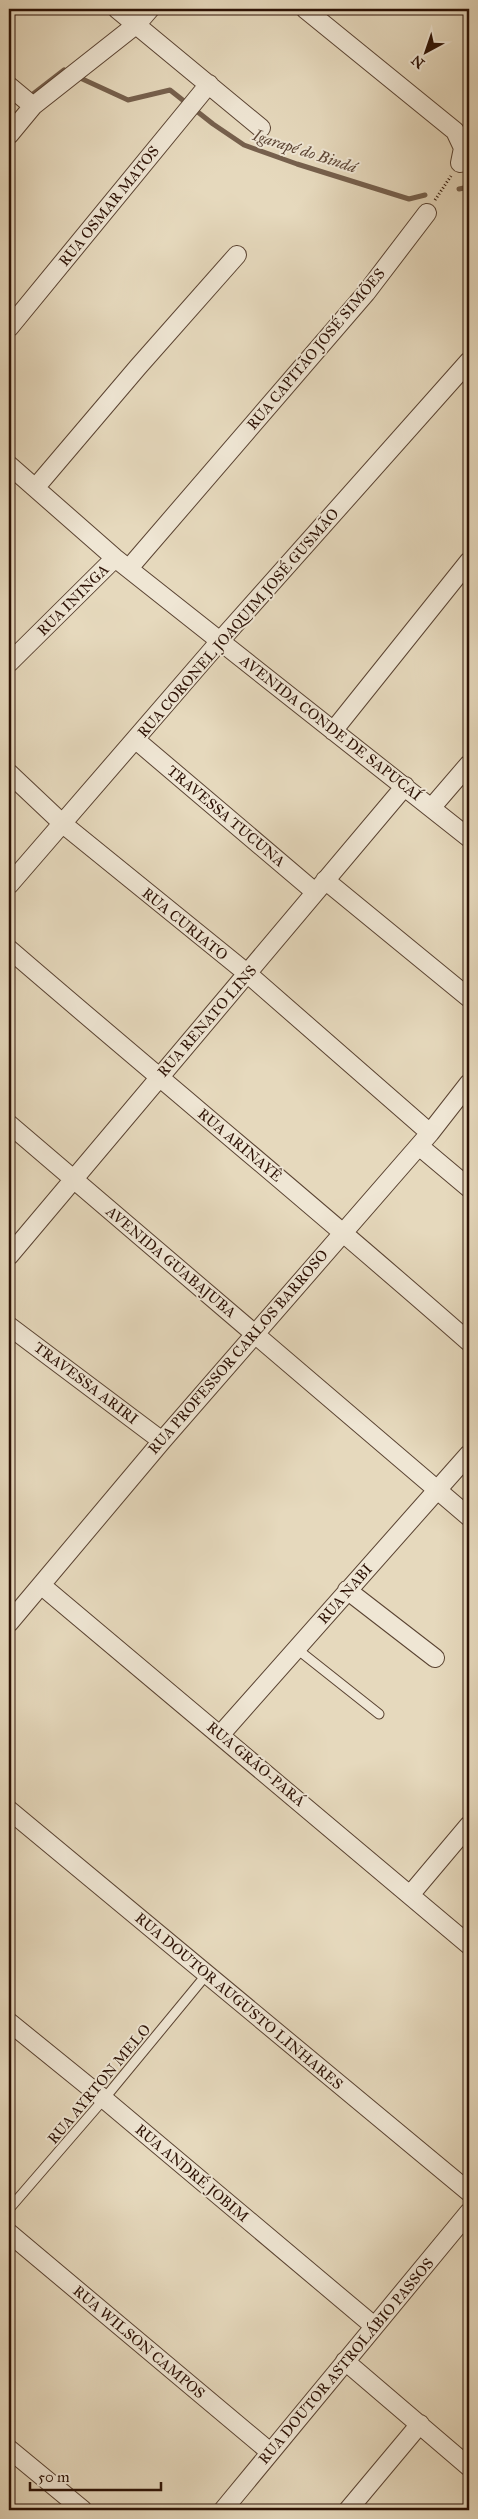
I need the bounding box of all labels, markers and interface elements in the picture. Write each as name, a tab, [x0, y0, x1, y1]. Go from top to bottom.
north arrow	[400, 28, 450, 78]
text: N	[408, 51, 428, 72]
water label: Igarapé do Bindá	[250, 125, 361, 178]
street label: RUA OSMAR MATOS	[55, 142, 163, 270]
street label: RUA CAPITÃO JOSÉ SIMÕES	[242, 264, 390, 434]
street label: RUA CORONEL JOAQUIM JOSÉ GUSMÃO	[133, 504, 343, 742]
street label: RUA ININGA	[33, 560, 113, 640]
street label: AVENIDA CONDE DE SAPUCAÍ	[236, 650, 426, 805]
street label: TRAVESSA TUCUNA	[163, 761, 289, 871]
street label: RUA CURIATO	[138, 884, 232, 964]
street label: RUA RENATO LINS	[154, 961, 260, 1081]
street label: RUA ARINAYÊ	[194, 1105, 286, 1186]
street label: AVENIDA GUABAJUBA	[101, 1202, 240, 1322]
street label: RUA PROFESSOR CARLOS BARROSO	[144, 1246, 332, 1458]
street label: TRAVESSA ARIRI	[30, 1338, 142, 1428]
street label: RUA NABI	[314, 1560, 376, 1628]
street label: RUA GRÃO-PARÁ	[203, 1717, 309, 1810]
street label: RUA DOUTOR AUGUSTO LINHARES	[131, 1909, 347, 2093]
street label: RUA AYRTON MELO	[44, 2021, 154, 2147]
street label: RUA ANDRÉ JOBIM	[131, 2120, 253, 2226]
street label: RUA DOUTOR ASTROLÁBIO PASSOS	[254, 2254, 438, 2468]
street label: RUA WILSON CAMPOS	[69, 2282, 209, 2402]
scale bar	[30, 2459, 161, 2491]
text: 50 m	[38, 2468, 70, 2486]

